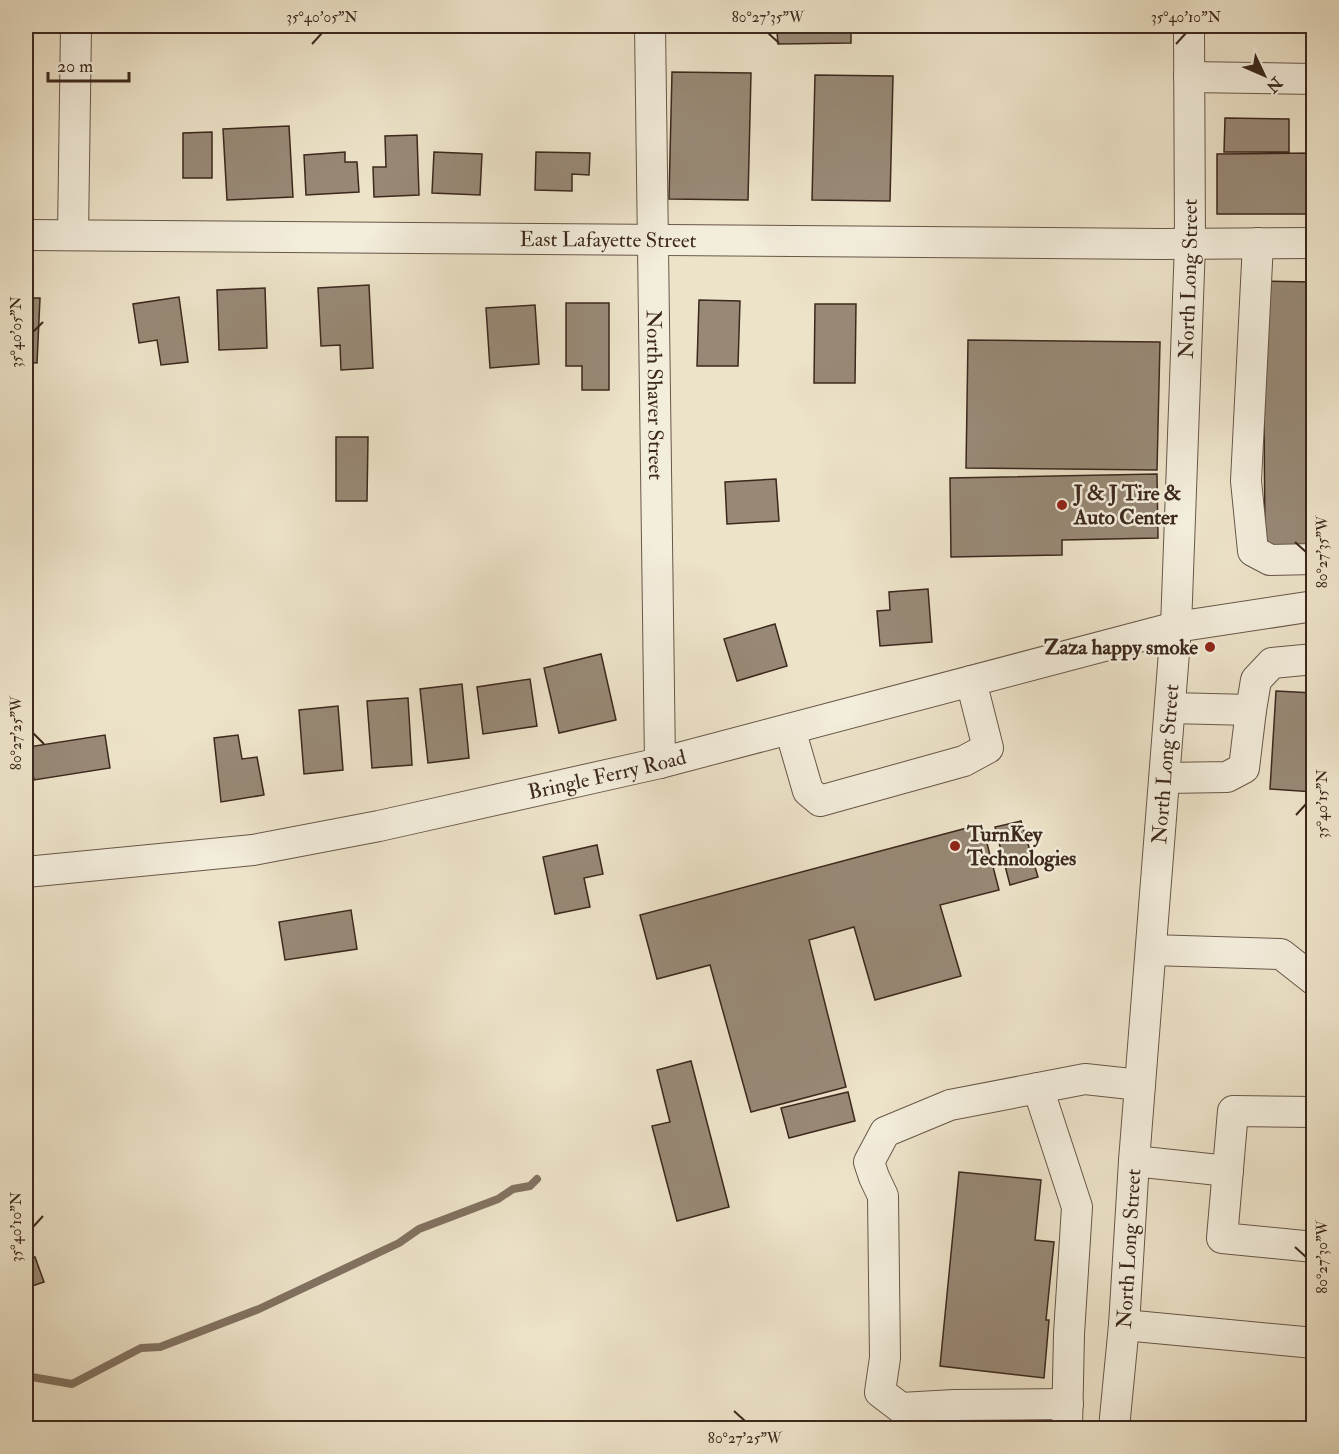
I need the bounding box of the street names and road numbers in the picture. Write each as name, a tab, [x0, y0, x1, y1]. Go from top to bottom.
street label: North Long Street	[1173, 198, 1204, 359]
street label: East Lafayette Street	[520, 226, 697, 254]
street label: North Shaver Street	[640, 310, 669, 480]
street label: North Long Street	[1146, 683, 1185, 845]
street label: Bringle Ferry Road	[525, 744, 690, 806]
street label: North Long Street	[1111, 1168, 1148, 1329]

